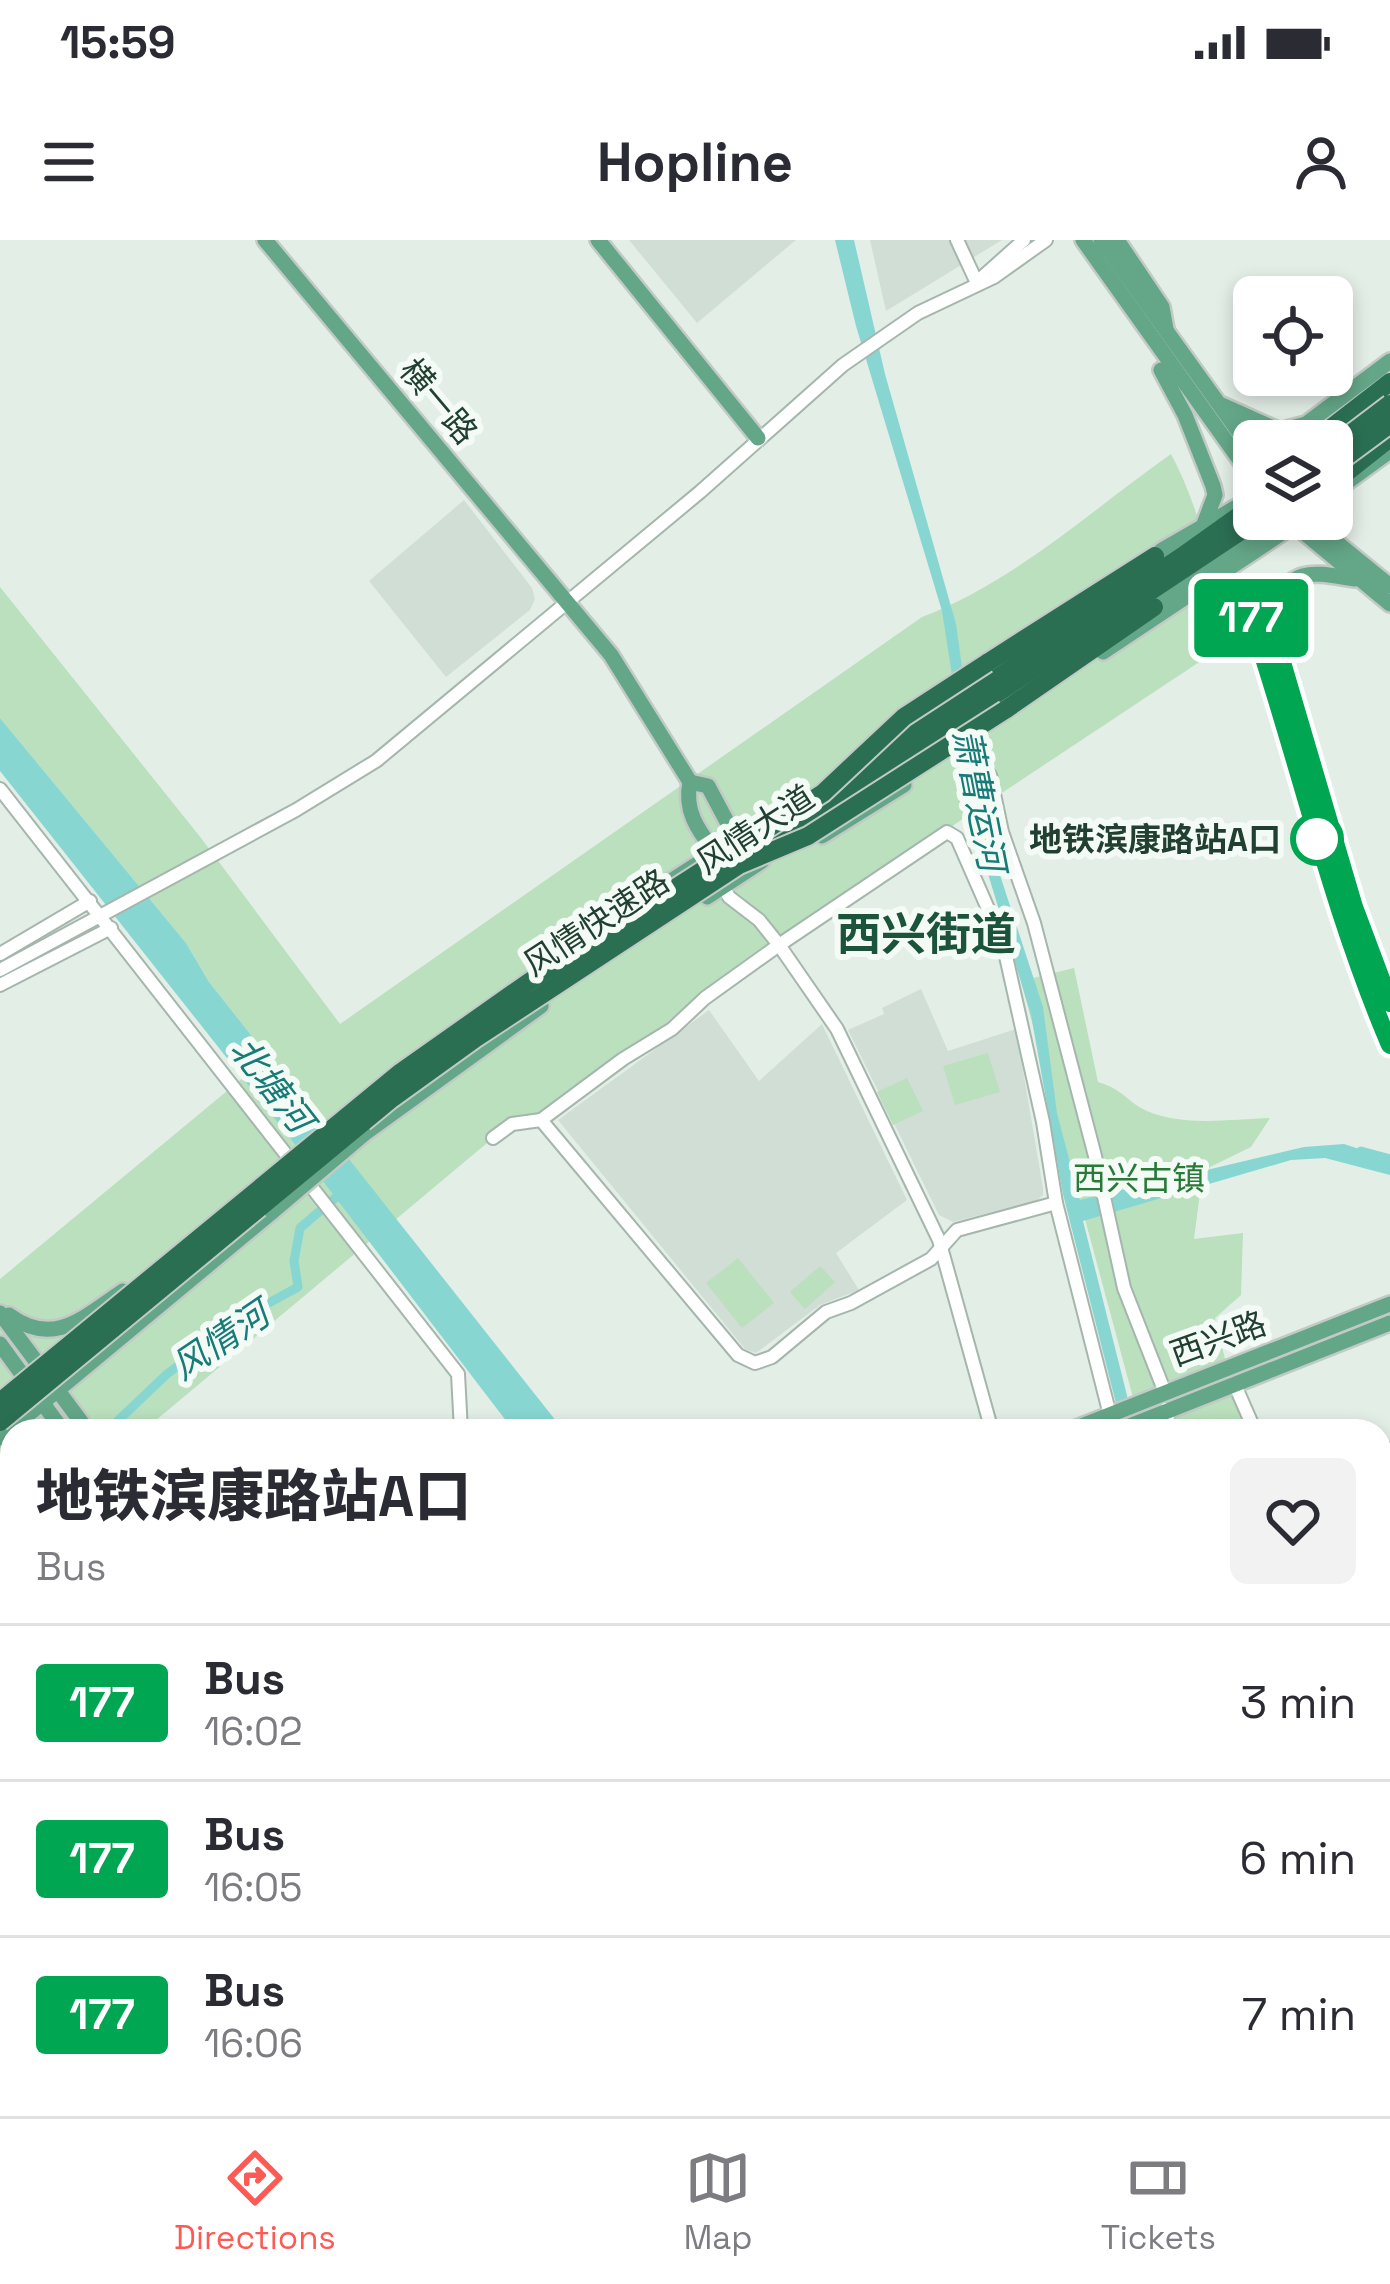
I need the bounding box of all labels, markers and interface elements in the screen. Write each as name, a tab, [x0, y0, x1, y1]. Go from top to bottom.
text: 15:59	[60, 14, 176, 71]
text: Hopline	[597, 128, 793, 197]
icon: menu	[36, 129, 102, 195]
icon: person	[1288, 129, 1354, 195]
map controls	[1233, 276, 1353, 540]
button: locate	[1233, 276, 1353, 396]
street label: 横一路	[390, 350, 486, 453]
button: layers	[1233, 420, 1353, 540]
line badge: 177	[1182, 579, 1320, 657]
text: 177	[1218, 591, 1284, 644]
water label: 萧曹运河	[943, 725, 1016, 881]
street label: 风情大道	[689, 776, 822, 883]
marker: 地铁滨康路站A口	[1292, 814, 1342, 864]
place label: 地铁滨康路站A口	[1029, 819, 1281, 861]
street label: 风情快速路	[516, 860, 677, 985]
district label: 西兴街道	[836, 906, 1016, 963]
water label: 北塘河	[220, 1028, 326, 1146]
park label: 西兴古镇	[1073, 1158, 1205, 1200]
water label: 风情河	[163, 1288, 283, 1390]
street label: 西兴路	[1165, 1302, 1272, 1376]
button: heart	[1230, 1458, 1356, 1584]
text: 地铁滨康路站A口	[36, 1460, 471, 1533]
text: Bus	[36, 1542, 106, 1591]
text: Bus	[204, 1650, 285, 1707]
text: 3 min	[1240, 1674, 1356, 1731]
text: 177	[69, 1676, 135, 1729]
text: 16:02	[204, 1707, 303, 1756]
text: Bus	[204, 1806, 285, 1863]
text: 6 min	[1240, 1830, 1356, 1887]
text: 177	[69, 1832, 135, 1885]
text: 16:05	[204, 1863, 302, 1912]
text: Bus	[204, 1962, 285, 2019]
text: 7 min	[1242, 1986, 1356, 2043]
text: 177	[69, 1988, 135, 2041]
text: 16:06	[204, 2019, 303, 2068]
tab: Directions	[174, 2145, 336, 2259]
tab: Map	[684, 2145, 753, 2259]
tab: Tickets	[1101, 2145, 1216, 2259]

